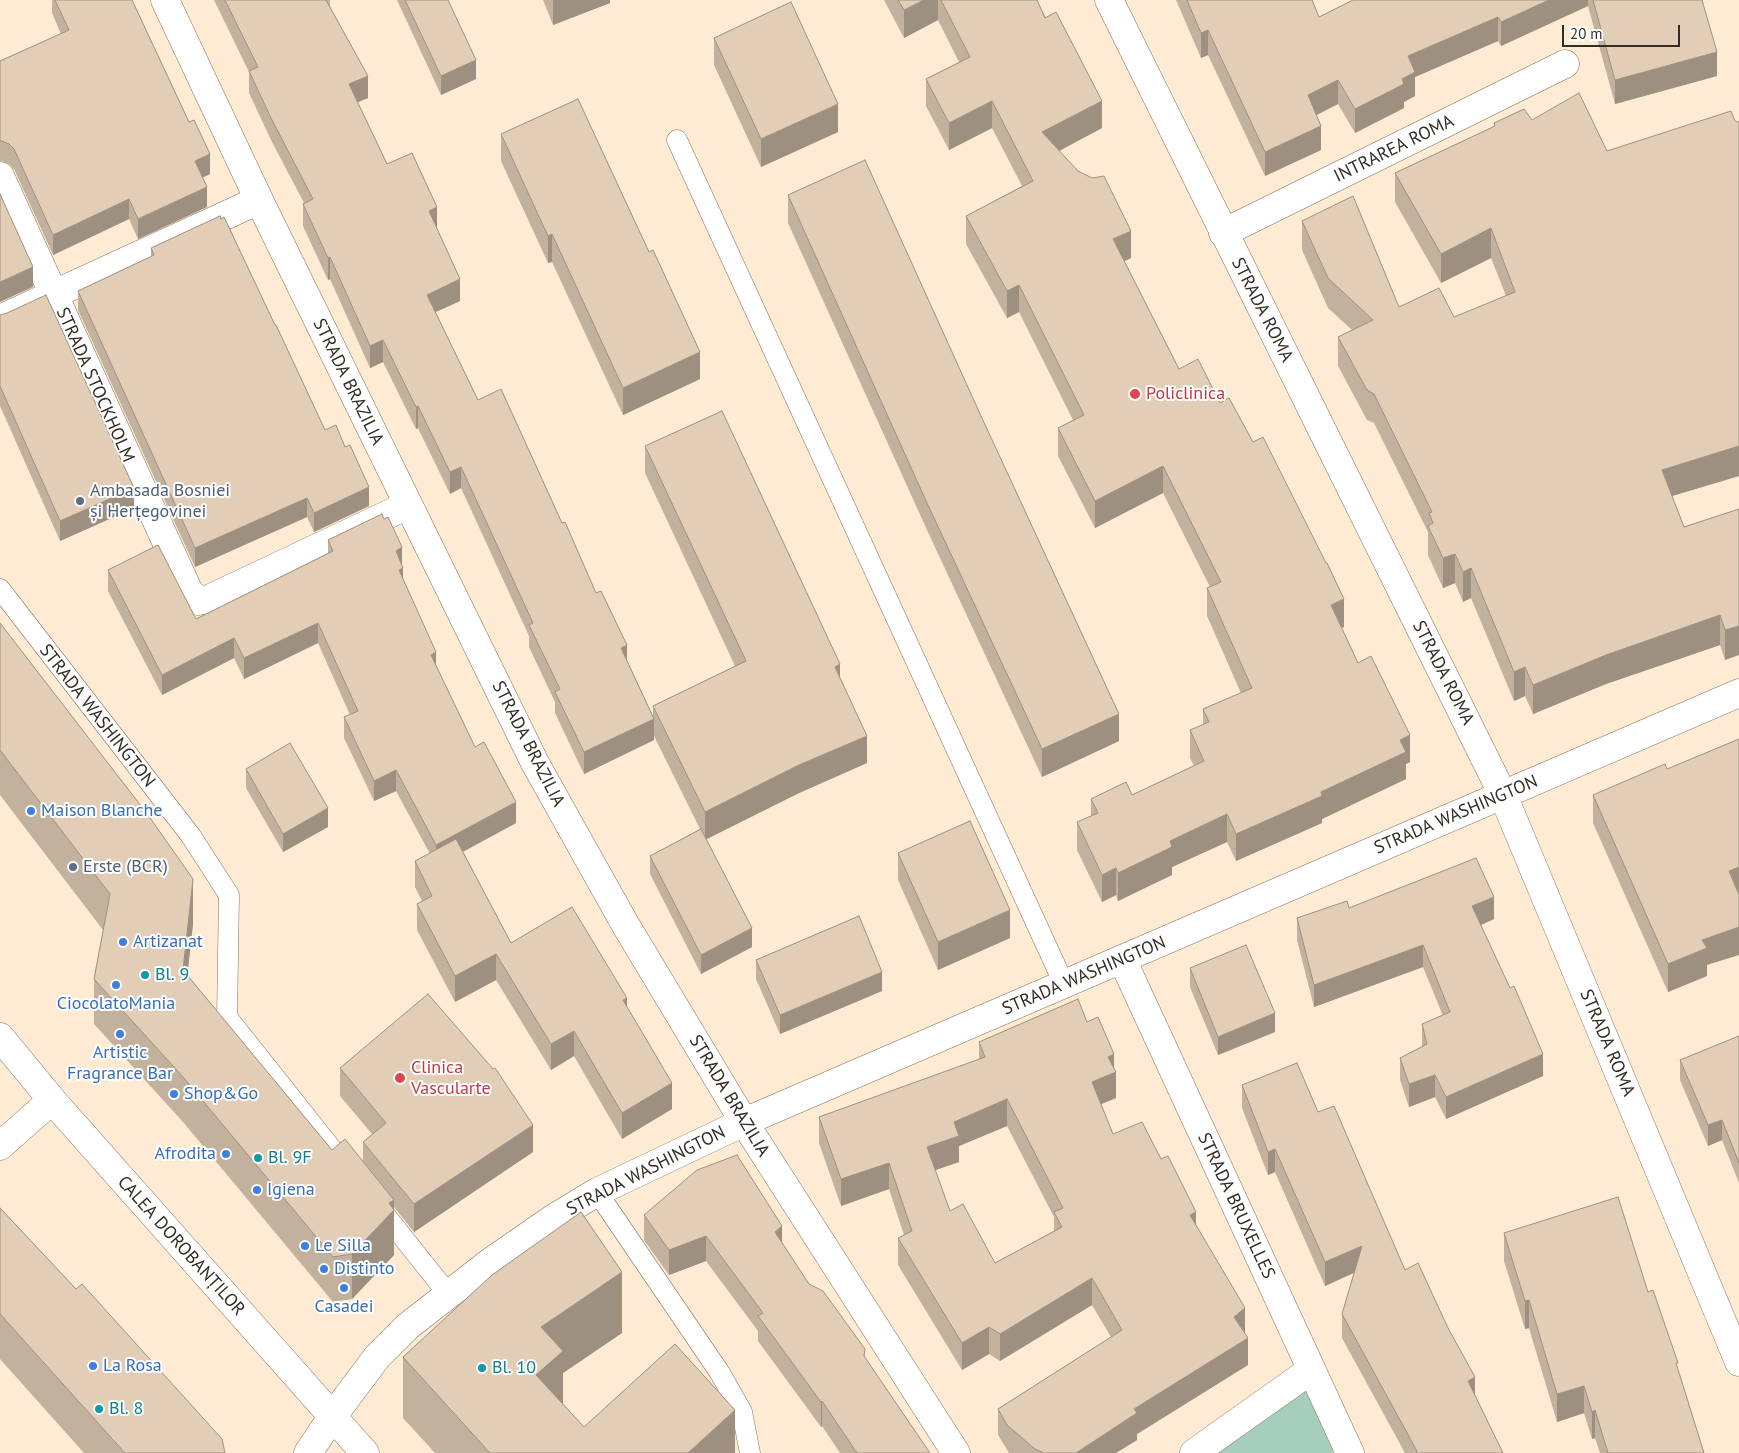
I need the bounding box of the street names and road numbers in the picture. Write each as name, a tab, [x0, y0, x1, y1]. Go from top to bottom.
street label: INTRAREA ROMA	[1330, 111, 1458, 187]
street label: STRADA ROMA	[1227, 254, 1297, 366]
street label: STRADA STOCKHOLM	[51, 304, 139, 466]
street label: STRADA BRAZILIA	[308, 315, 388, 449]
street label: STRADA ROMA	[1408, 617, 1478, 729]
street label: STRADA WASHINGTON	[34, 640, 160, 792]
street label: STRADA BRAZILIA	[487, 678, 569, 810]
street label: STRADA WASHINGTON	[1371, 771, 1541, 859]
street label: STRADA WASHINGTON	[999, 932, 1169, 1020]
street label: STRADA ROMA	[1575, 986, 1639, 1100]
street label: STRADA BRAZILIA	[684, 1031, 774, 1161]
street label: STRADA WASHINGTON	[563, 1122, 729, 1220]
street label: STRADA BRUXELLES	[1193, 1130, 1279, 1282]
street label: CALEA DOROBANȚILOR	[113, 1172, 249, 1320]

